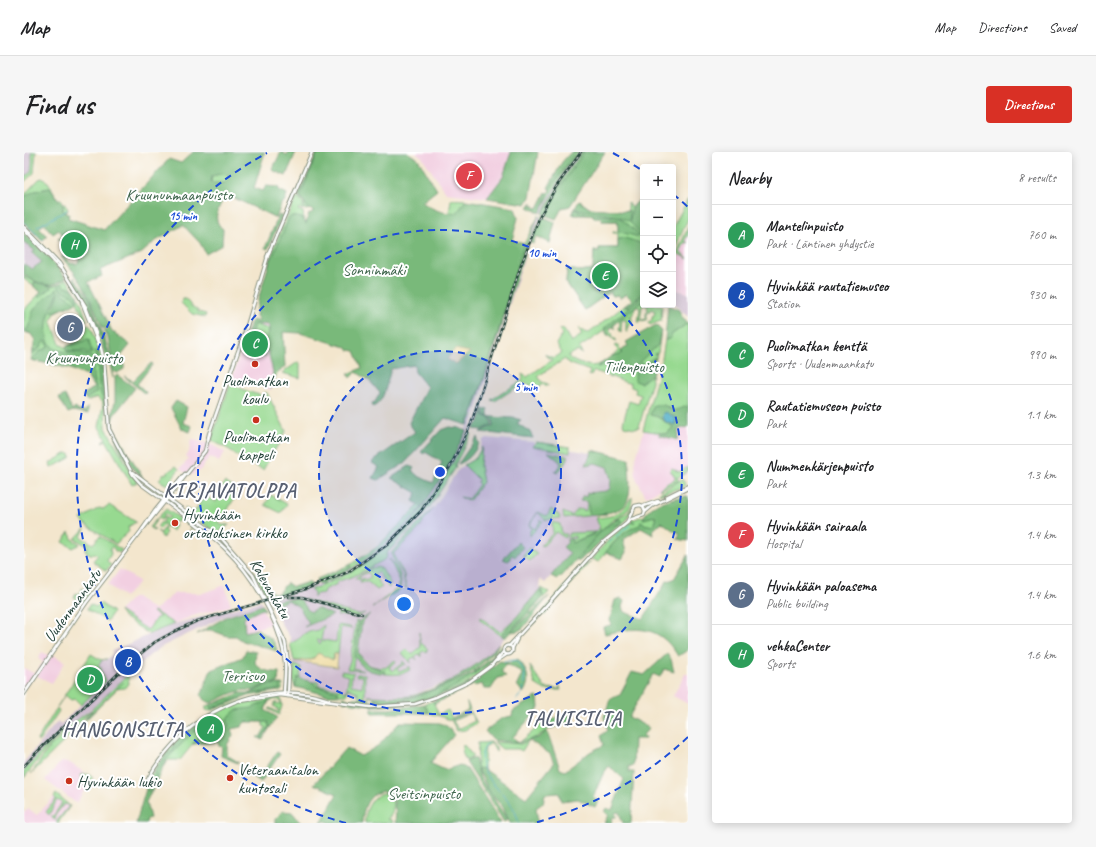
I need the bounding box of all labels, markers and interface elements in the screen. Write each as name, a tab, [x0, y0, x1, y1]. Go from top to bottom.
text: Map	[20, 16, 50, 40]
text: Map	[935, 19, 956, 36]
text: Directions	[978, 19, 1027, 36]
text: Saved	[1049, 19, 1076, 36]
button: Directions	[986, 86, 1072, 123]
text: Find us	[24, 87, 94, 122]
pin: F	[456, 161, 482, 191]
map controls	[640, 164, 676, 308]
button: +	[640, 164, 676, 200]
text: Nearby	[728, 168, 771, 189]
text: 8 results	[1018, 170, 1056, 186]
park label: Kruununmaanpuisto	[126, 185, 235, 205]
button: −	[640, 200, 676, 236]
text: 15 min	[169, 208, 198, 224]
text: Mantelinpuisto	[766, 217, 843, 236]
text: A	[738, 227, 744, 243]
text: 760 m	[1028, 227, 1056, 243]
pin: H	[61, 230, 87, 260]
button: locate	[640, 236, 676, 272]
text: Park · Läntinen yhdystie	[766, 236, 874, 252]
text: 10 min	[528, 245, 557, 261]
park label: Sonninmäki	[343, 260, 407, 280]
pin: E	[592, 261, 618, 291]
button: layers	[640, 272, 676, 308]
text: Hyvinkää rautatiemuseo	[766, 277, 889, 296]
text: B	[738, 287, 744, 303]
text: 930 m	[1028, 287, 1056, 303]
text: Station	[766, 296, 800, 312]
pin: G	[57, 313, 83, 343]
pin: C	[242, 329, 268, 359]
text: Puolimatkan kenttä	[766, 337, 866, 356]
text: C	[738, 347, 744, 363]
text: 990 m	[1028, 347, 1056, 363]
park label: Kruununpuisto	[45, 348, 124, 368]
text: Sports · Uudenmaankatu	[766, 356, 874, 372]
park label: Tiilenpuisto	[604, 357, 665, 377]
marker: Puolimatkan koulu	[250, 359, 260, 369]
place label: Puolimatkan koulu	[222, 371, 289, 409]
text: 5 min	[515, 379, 538, 395]
text: Rautatiemuseon puisto	[766, 397, 881, 416]
text: D	[737, 407, 745, 423]
text: 1.1 km	[1026, 407, 1056, 423]
marker: Puolimatkan kappeli	[251, 415, 261, 425]
text: Park	[766, 416, 787, 432]
place label: Puolimatkan kappeli	[223, 427, 290, 465]
text: Nummenkärjenpuisto	[766, 457, 873, 476]
centre of rings	[433, 465, 447, 479]
text: E	[738, 467, 744, 483]
text: 1.3 km	[1026, 467, 1056, 483]
text: Park	[766, 476, 787, 492]
district label: KIRJAVATOLPPA	[164, 478, 297, 503]
place label: Hyvinkään ortodoksinen kirkko	[183, 505, 288, 543]
text: Hyvinkään sairaala	[766, 517, 866, 536]
marker: Hyvinkään ortodoksinen kirkko	[170, 518, 180, 528]
text: F	[738, 527, 744, 543]
text: 1.4 km	[1026, 527, 1056, 543]
text: Hospital	[766, 536, 802, 552]
street label: Kalevankatu	[245, 555, 296, 623]
street label: Uudenmaankatu	[40, 564, 107, 646]
text: Hyvinkään paloasema	[766, 577, 876, 596]
text: G	[738, 587, 744, 603]
text: 1.4 km	[1026, 587, 1056, 603]
your location	[394, 594, 414, 614]
text: Public building	[766, 596, 828, 612]
text: vehkaCenter	[766, 637, 829, 656]
pin: B	[115, 647, 141, 677]
text: H	[737, 647, 745, 663]
text: 1.6 km	[1026, 647, 1056, 663]
text: Sports	[766, 656, 795, 672]
pin: D	[77, 665, 103, 695]
park label: Terrisuo	[222, 666, 266, 686]
district label: TALVISILTA	[524, 706, 622, 731]
pin: A	[197, 714, 223, 744]
district label: HANGONSILTA	[62, 717, 184, 742]
place label: Veteraanitalon kuntosali	[238, 760, 319, 798]
place label: Hyvinkään lukio	[77, 772, 162, 792]
marker: Veteraanitalon kuntosali	[225, 773, 235, 783]
marker: Hyvinkään lukio	[64, 776, 74, 786]
park label: Sveitsinpuisto	[388, 784, 462, 804]

